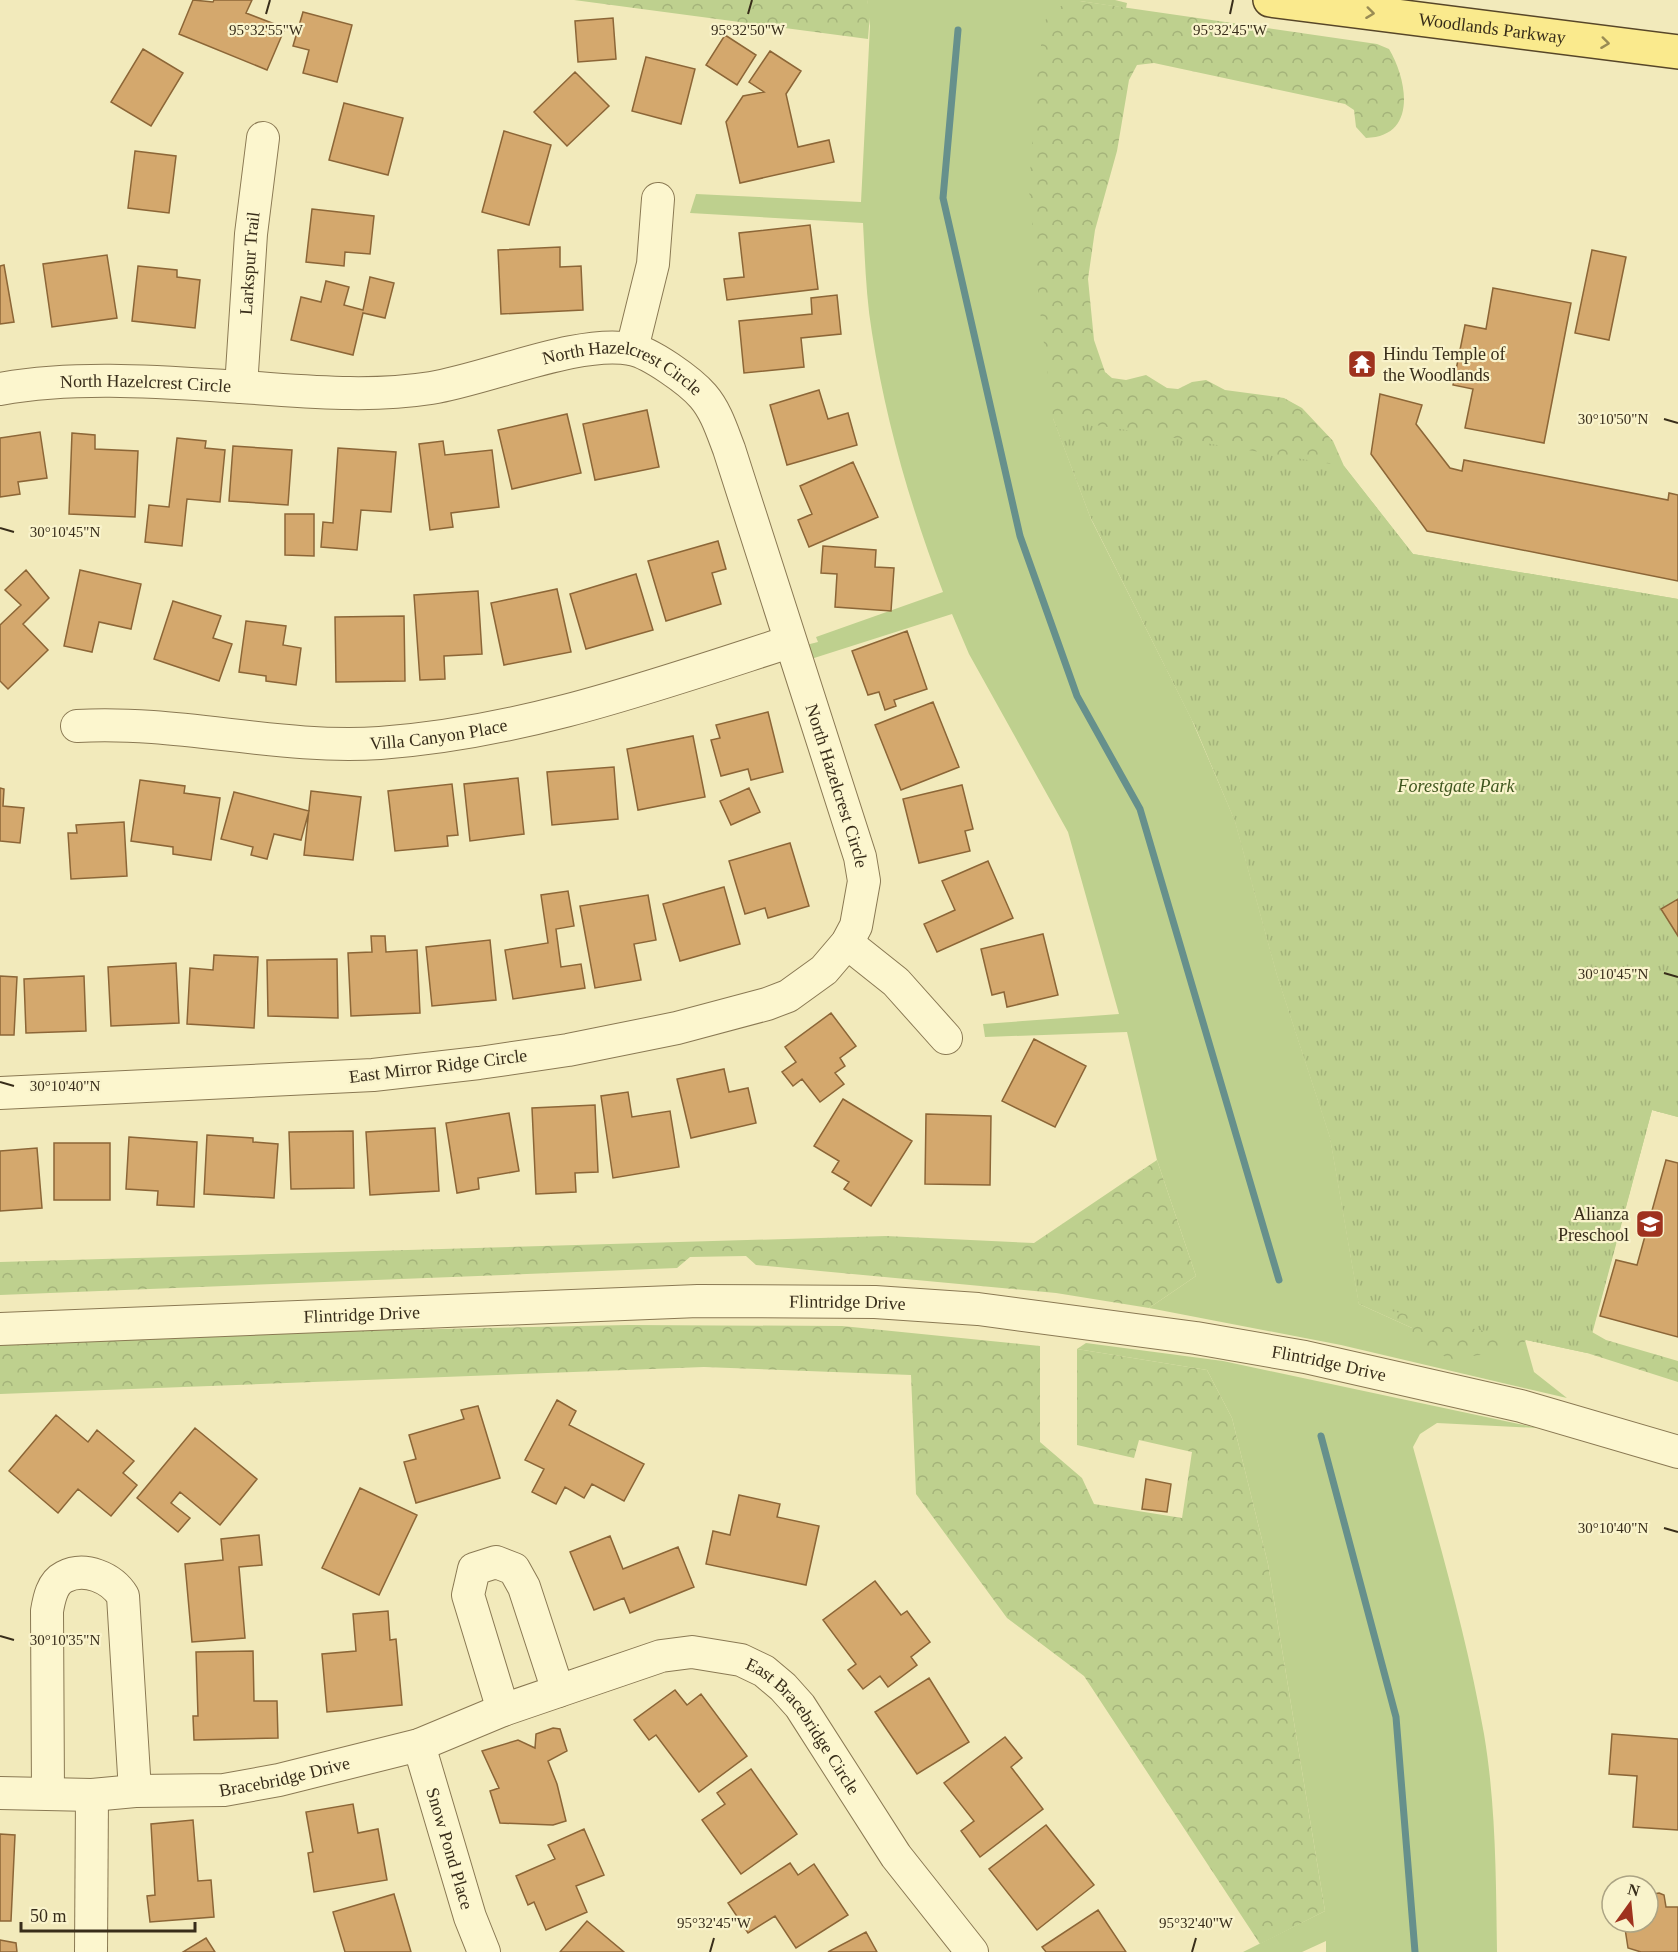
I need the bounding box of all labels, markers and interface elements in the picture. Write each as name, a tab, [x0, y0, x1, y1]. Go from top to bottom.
one-way arrow	[1365, 6, 1374, 18]
street label: Woodlands Parkway	[1417, 9, 1567, 48]
text: 95°32'55"W	[229, 22, 304, 38]
text: 95°32'50"W	[711, 22, 786, 38]
text: 95°32'45"W	[1193, 22, 1268, 38]
one-way arrow	[1600, 36, 1609, 48]
street label: Larkspur Trail	[236, 210, 264, 316]
street label: North Hazelcrest Circle	[540, 337, 706, 399]
place label: Hindu Temple of the Woodlands	[1383, 344, 1505, 385]
temple icon: Hindu Temple of the Woodlands	[1346, 348, 1378, 380]
street label: North Hazelcrest Circle	[59, 371, 232, 396]
text: 30°10'50"N	[1578, 411, 1648, 427]
text: 30°10'45"N	[30, 524, 100, 540]
street label: North Hazelcrest Circle	[801, 701, 872, 869]
street label: Villa Canyon Place	[369, 715, 509, 754]
park label: Forestgate Park	[1397, 776, 1515, 796]
text: 30°10'45"N	[1578, 966, 1648, 982]
street label: East Mirror Ridge Circle	[348, 1045, 528, 1087]
text: 30°10'40"N	[30, 1078, 100, 1094]
place label: Alianza Preschool	[1558, 1204, 1629, 1245]
school or university icon: Alianza Preschool	[1634, 1208, 1666, 1240]
street label: Flintridge Drive	[789, 1292, 906, 1314]
street label: Flintridge Drive	[303, 1302, 420, 1327]
street label: Flintridge Drive	[1270, 1341, 1388, 1385]
text: 30°10'40"N	[1578, 1520, 1648, 1536]
text: 30°10'35"N	[30, 1632, 100, 1648]
street label: East Bracebridge Circle	[743, 1654, 864, 1798]
street label: Bracebridge Drive	[217, 1753, 352, 1801]
street label: Snow Pond Place	[422, 1785, 477, 1912]
north arrow	[1600, 1874, 1660, 1934]
text: N	[1626, 1880, 1642, 1900]
scale bar	[21, 1895, 195, 1933]
text: 50 m	[30, 1906, 67, 1926]
text: 95°32'45"W	[677, 1915, 752, 1931]
text: 95°32'40"W	[1159, 1915, 1234, 1931]

